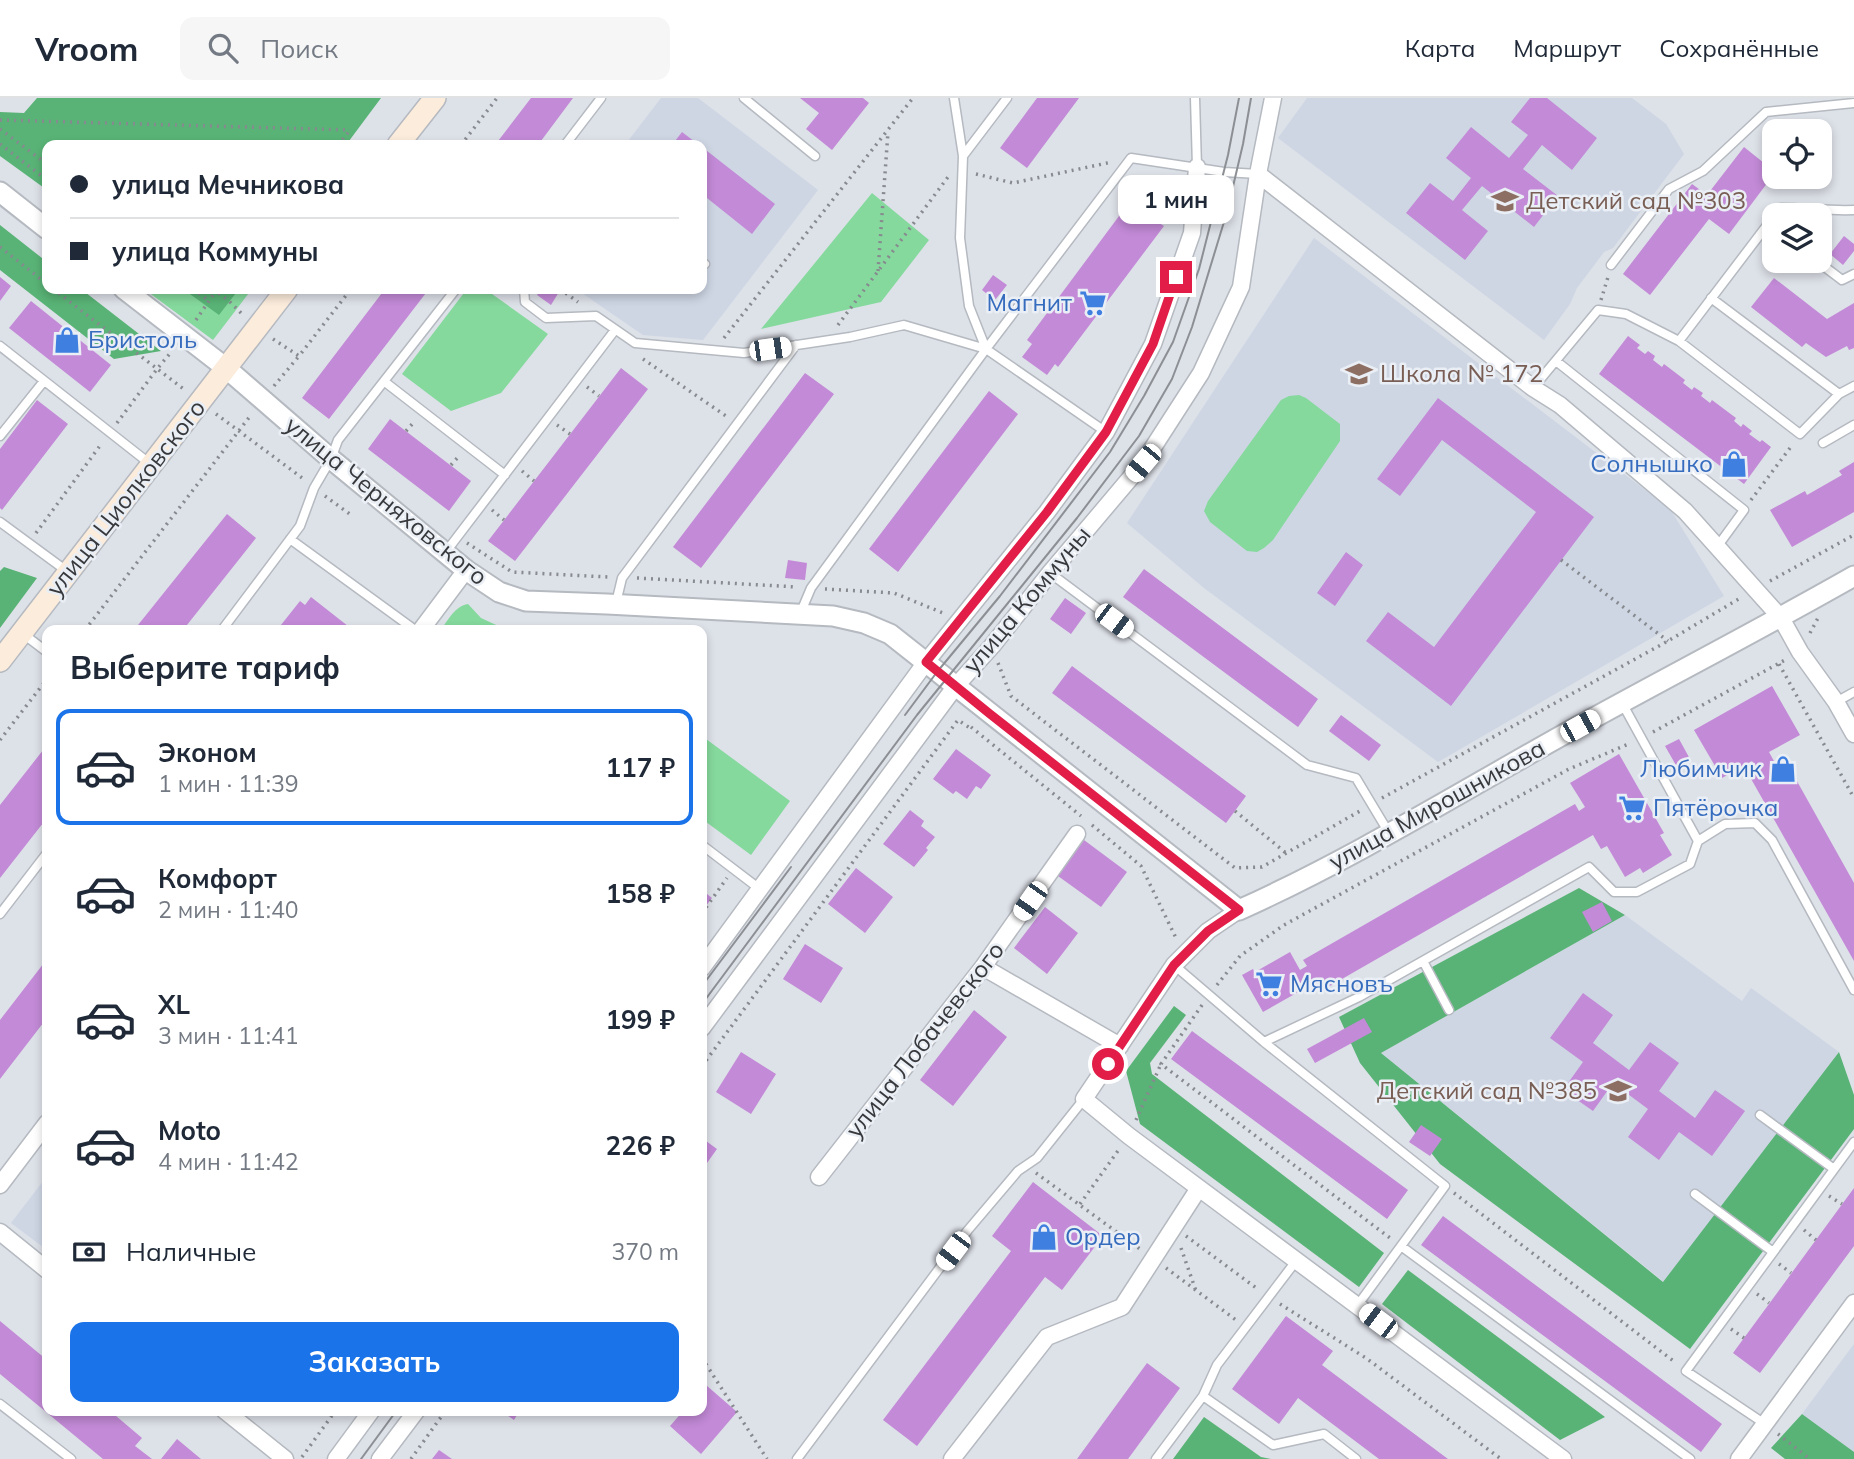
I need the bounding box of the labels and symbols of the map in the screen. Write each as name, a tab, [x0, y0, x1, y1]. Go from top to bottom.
callout: 1 мин	[1118, 176, 1234, 225]
place label: Детский сад №303	[1526, 185, 1746, 215]
school or university icon: Детский сад №303	[1490, 186, 1520, 216]
route end	[1160, 261, 1192, 293]
place label: Магнит	[987, 287, 1072, 317]
supermarket icon: Магнит	[1078, 288, 1108, 318]
place label: Бристоль	[88, 324, 197, 354]
shop icon: Бристоль	[52, 325, 82, 355]
car	[748, 336, 793, 362]
place label: Школа № 172	[1380, 358, 1543, 388]
school or university icon: Школа № 172	[1344, 359, 1374, 389]
street label: улица Циолковского	[39, 393, 211, 602]
street label: улица Черняховского	[279, 409, 494, 591]
car	[1122, 440, 1165, 486]
place label: Солнышко	[1590, 448, 1713, 478]
shop icon: Солнышко	[1719, 449, 1749, 479]
street label: улица Коммуны	[956, 520, 1097, 679]
car	[1091, 600, 1138, 642]
car	[1557, 707, 1604, 745]
street label: улица Мирошникова	[1323, 732, 1550, 876]
place label: Любимчик	[1640, 753, 1762, 783]
shop icon: Любимчик	[1768, 754, 1798, 784]
place label: Пятёрочка	[1653, 792, 1778, 822]
supermarket icon: Пятёрочка	[1617, 793, 1647, 823]
car	[1010, 878, 1051, 924]
street label: улица Лобачевского	[838, 935, 1010, 1144]
place label: Мясновъ	[1290, 968, 1393, 998]
supermarket icon: Мясновъ	[1254, 969, 1284, 999]
route start	[1092, 1048, 1124, 1080]
place label: Детский сад №385	[1377, 1075, 1597, 1105]
school or university icon: Детский сад №385	[1603, 1076, 1633, 1106]
place label: Ордер	[1065, 1221, 1141, 1251]
shop icon: Ордер	[1029, 1222, 1059, 1252]
car	[932, 1228, 975, 1274]
car	[1355, 1300, 1402, 1342]

